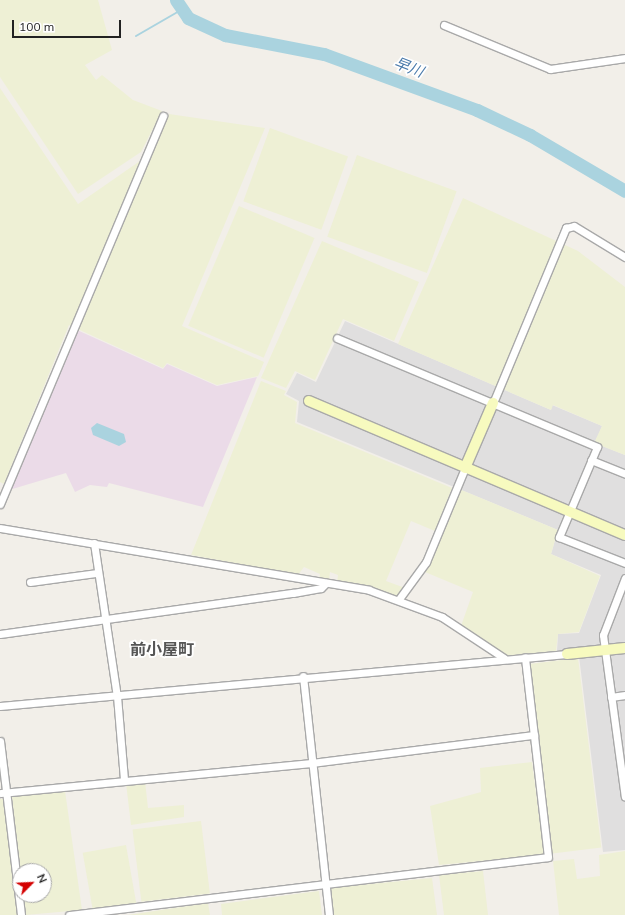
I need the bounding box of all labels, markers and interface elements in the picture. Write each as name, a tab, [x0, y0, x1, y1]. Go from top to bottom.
scale bar	[14, 12, 123, 38]
text: 100 m	[19, 19, 54, 34]
water label: 早川	[392, 53, 426, 81]
district label: 前小屋町	[130, 639, 194, 659]
north arrow	[12, 863, 52, 903]
text: N	[34, 872, 50, 885]

